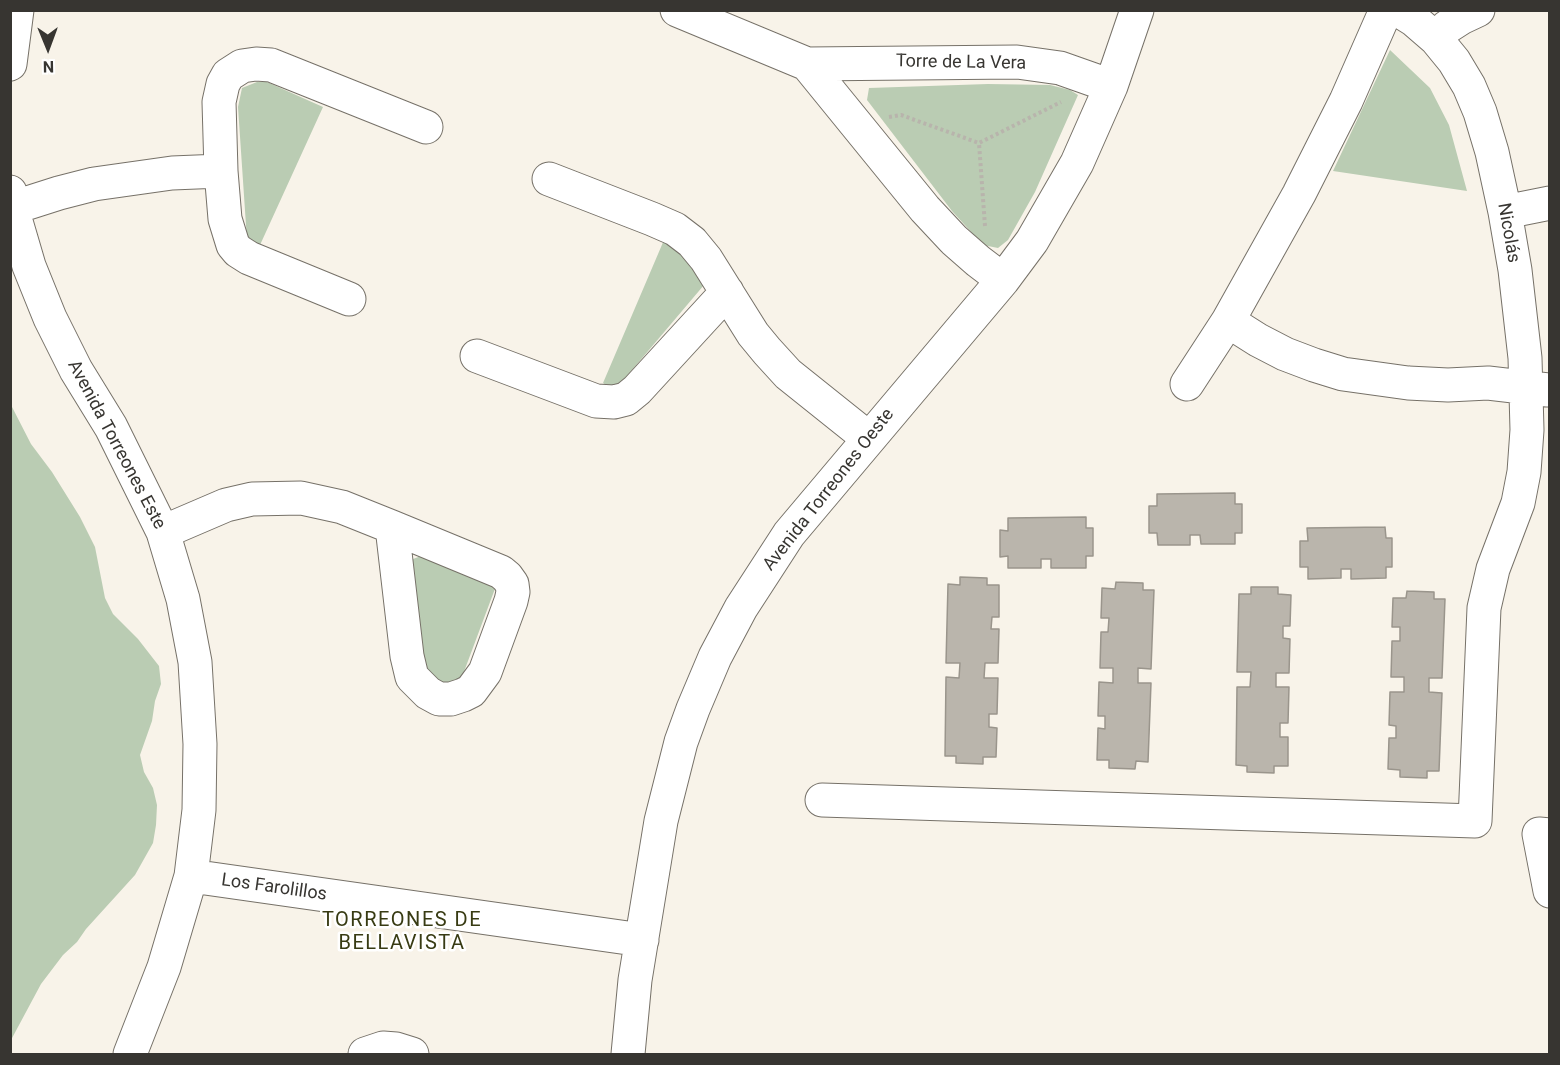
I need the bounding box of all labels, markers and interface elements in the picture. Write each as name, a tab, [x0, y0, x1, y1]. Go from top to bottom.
north arrow	[18, 18, 78, 78]
street label: Torre de La Vera	[896, 51, 1026, 75]
text: N	[43, 57, 54, 76]
street label: Nicolás	[1492, 201, 1524, 265]
street label: Avenida Torreones Este	[62, 357, 170, 533]
street label: Avenida Torreones Oeste	[759, 405, 899, 575]
street label: Los Farolillos	[220, 870, 328, 906]
district label: TORREONES DE BELLAVISTA	[322, 909, 482, 956]

